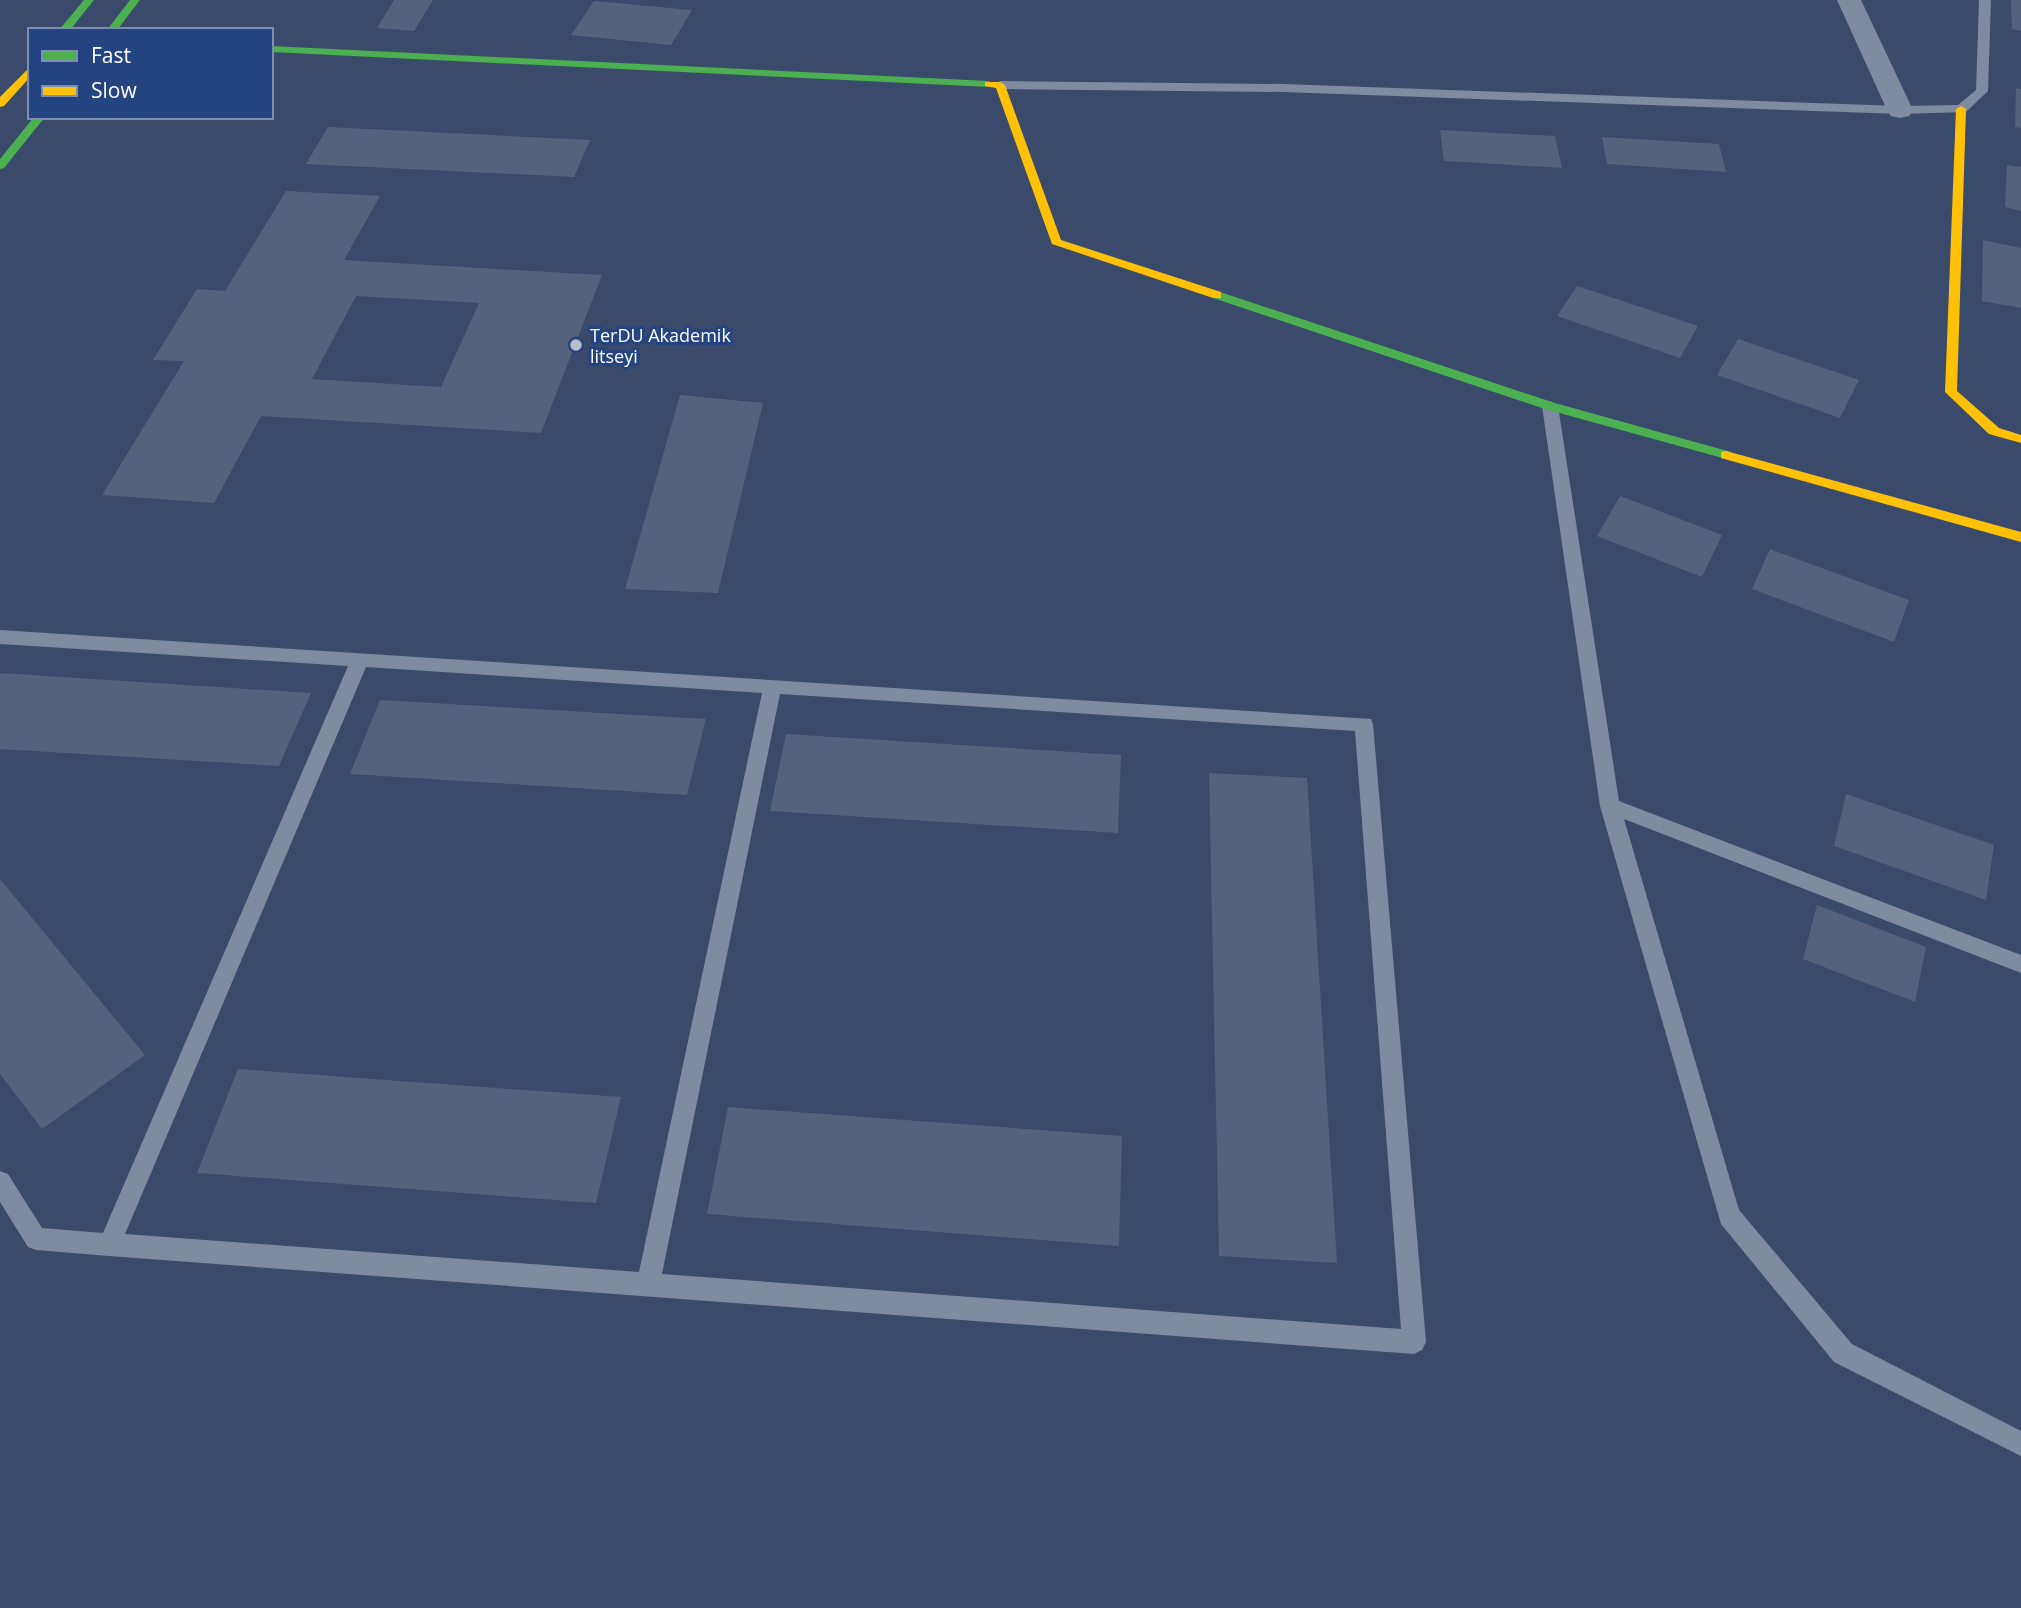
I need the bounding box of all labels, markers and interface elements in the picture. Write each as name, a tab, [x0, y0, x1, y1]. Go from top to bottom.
legend	[28, 28, 273, 119]
text: Fast	[91, 41, 131, 69]
text: Slow	[91, 76, 137, 104]
place label: TerDU Akademik litseyi	[590, 323, 731, 368]
marker: TerDU Akademik litseyi	[568, 337, 584, 353]

